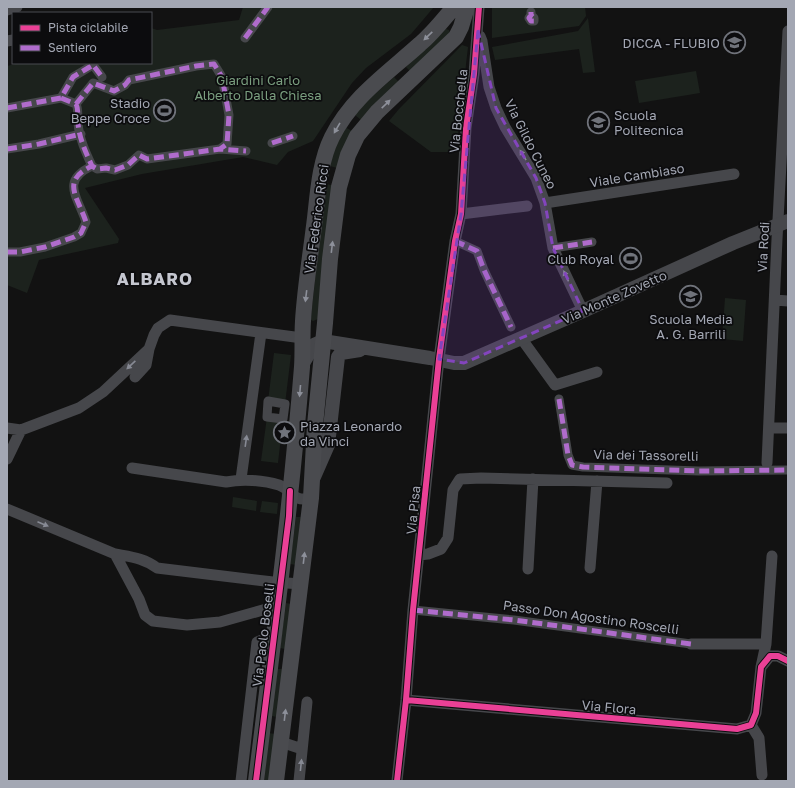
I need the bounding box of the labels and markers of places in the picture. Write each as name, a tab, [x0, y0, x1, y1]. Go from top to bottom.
school or university icon: DICCA - FLUBIO	[722, 30, 748, 56]
place label: DICCA - FLUBIO	[623, 35, 720, 51]
place label: Stadio Beppe Croce	[71, 95, 150, 126]
sports icon: Stadio Beppe Croce	[152, 97, 178, 123]
place label: Scuola Politecnica	[614, 107, 684, 138]
school or university icon: Scuola Politecnica	[586, 109, 612, 135]
sports icon: Club Royal	[617, 246, 643, 272]
place label: Club Royal	[547, 251, 614, 267]
school or university icon: Scuola Media A. G. Barrili	[678, 284, 704, 310]
place label: Scuola Media A. G. Barrili	[649, 311, 733, 342]
place label: Piazza Leonardo da Vinci	[300, 418, 402, 449]
place icon: Piazza Leonardo da Vinci	[271, 420, 297, 446]

